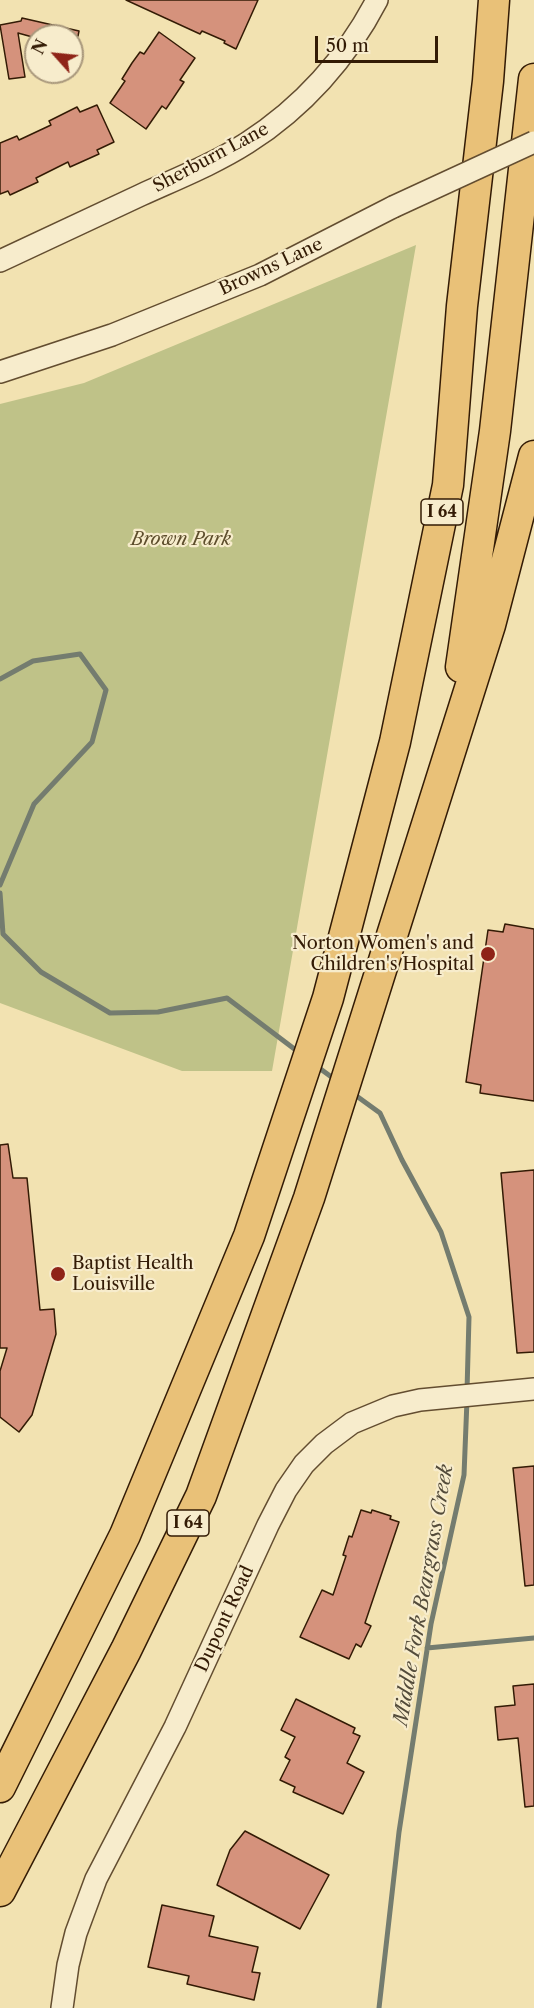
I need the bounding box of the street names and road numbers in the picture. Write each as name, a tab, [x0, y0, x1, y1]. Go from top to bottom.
street label: Sherburn Lane	[149, 118, 273, 198]
street label: Browns Lane	[216, 234, 326, 300]
road number: I 64	[421, 499, 463, 525]
road number: I 64	[167, 1510, 209, 1536]
street label: Dupont Road	[191, 1562, 259, 1676]

